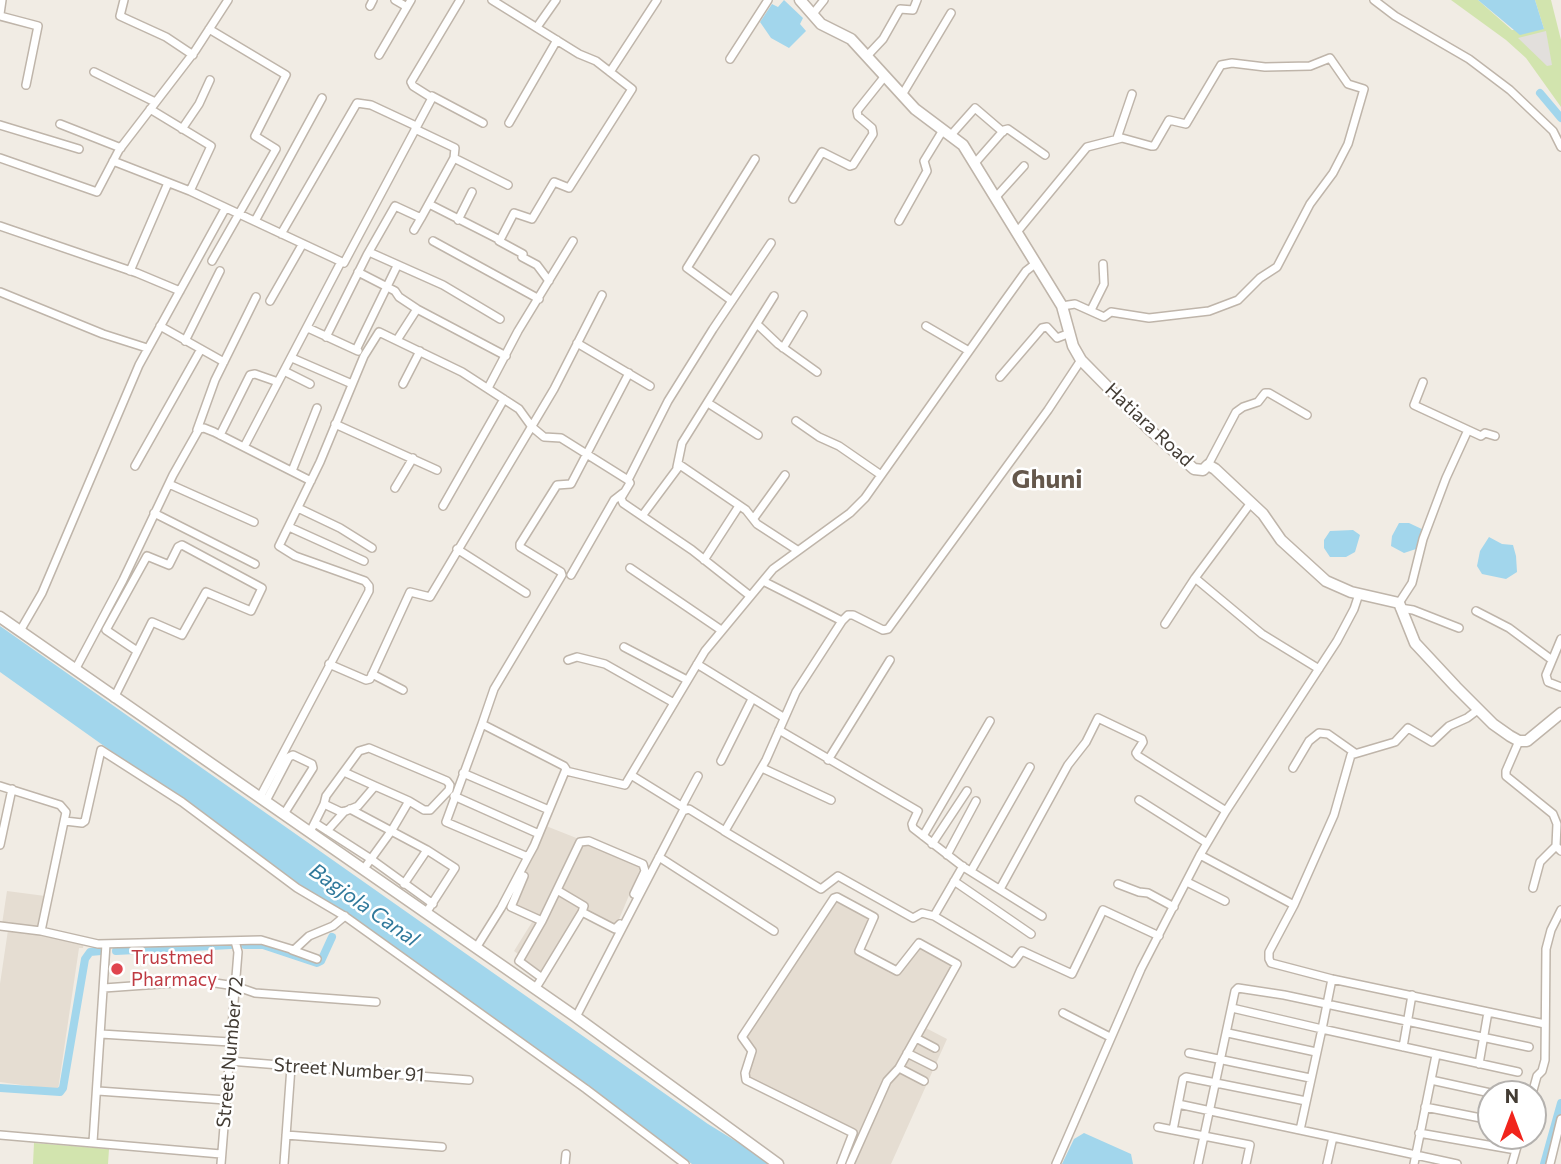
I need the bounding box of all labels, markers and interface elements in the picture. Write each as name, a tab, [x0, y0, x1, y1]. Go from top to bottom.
street label: Hatiara Road	[1100, 378, 1198, 472]
district label: Ghuni	[1011, 463, 1083, 495]
water label: Bagjola Canal	[304, 858, 424, 952]
place label: Trustmed Pharmacy	[131, 947, 217, 991]
marker: Trustmed Pharmacy	[109, 961, 125, 977]
street label: Street Number 72	[212, 975, 248, 1129]
street label: Street Number 91	[273, 1053, 425, 1087]
north arrow	[1477, 1080, 1547, 1150]
text: N	[1505, 1084, 1519, 1107]

